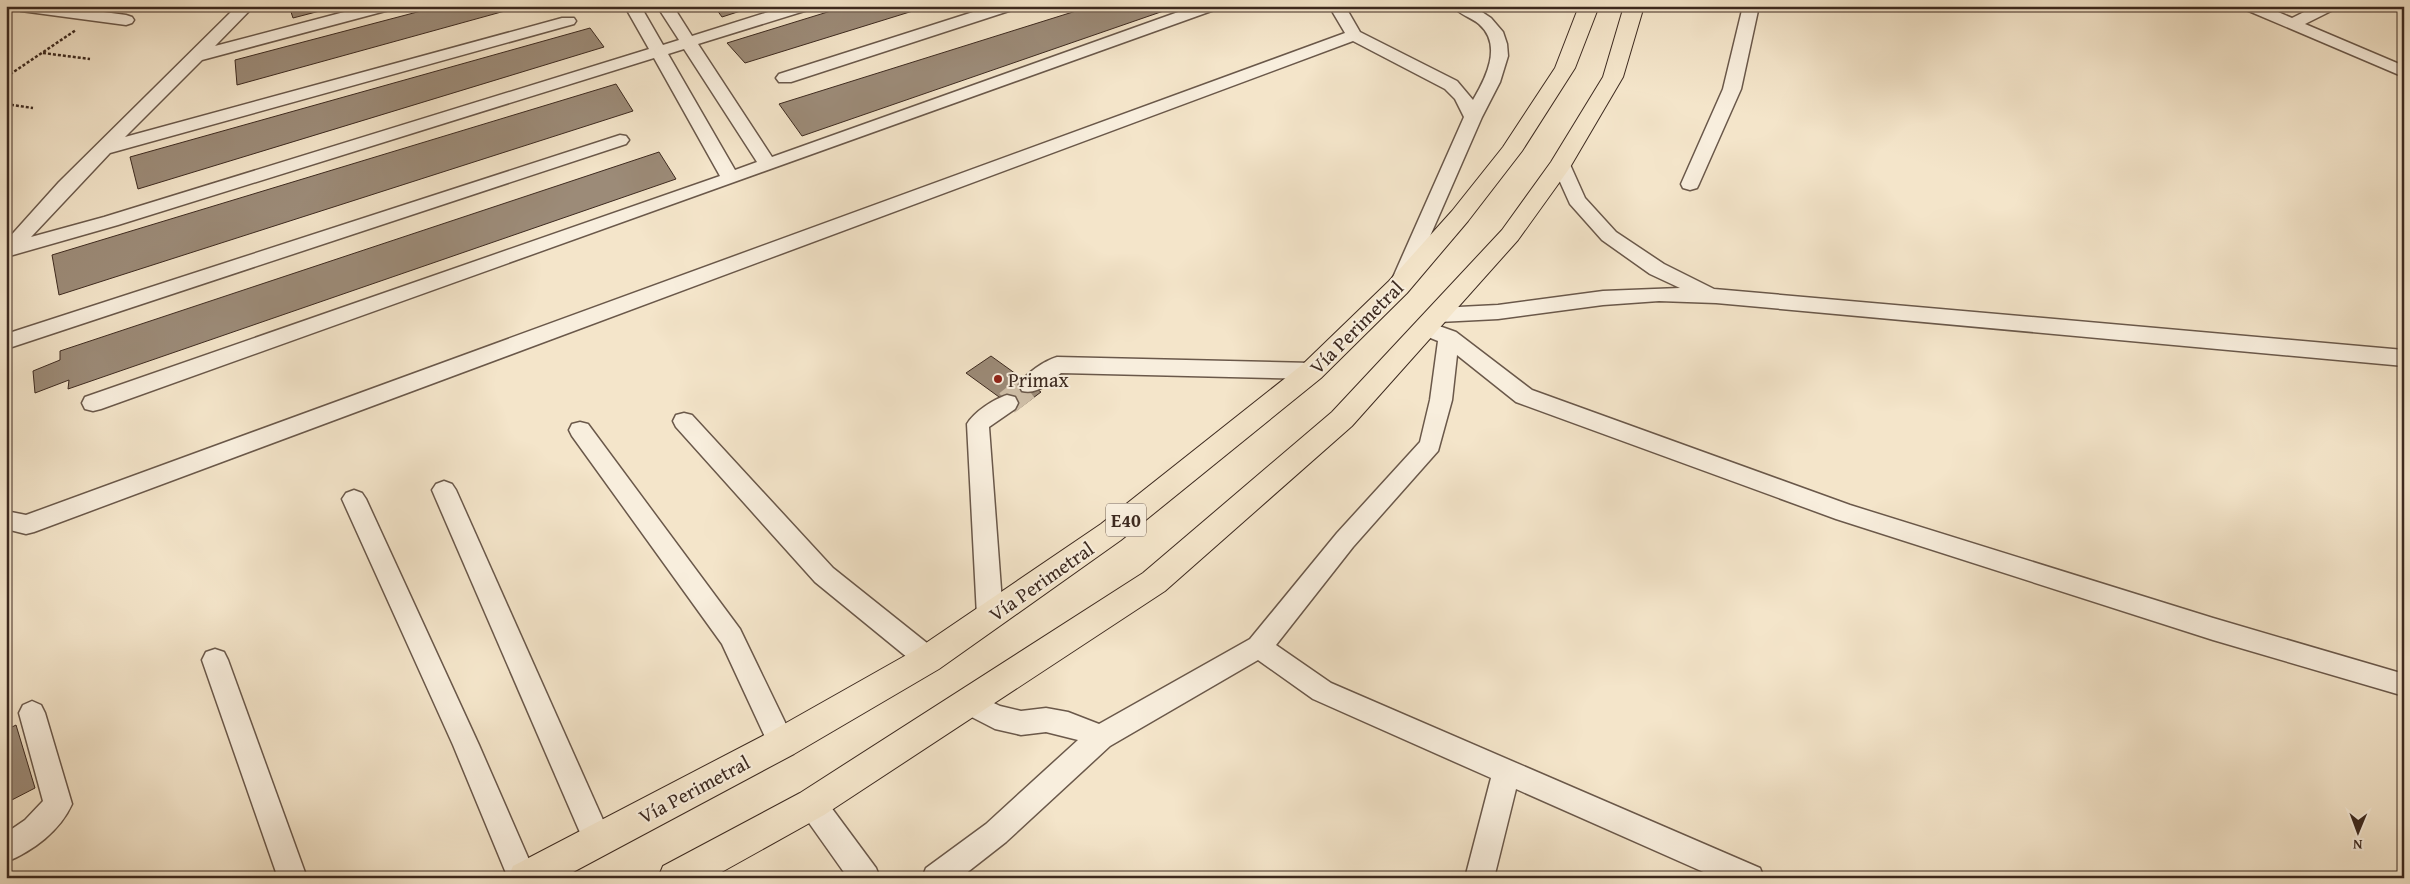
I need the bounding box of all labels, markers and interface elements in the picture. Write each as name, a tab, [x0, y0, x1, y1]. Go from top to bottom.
street label: Vía Perimetral	[1302, 273, 1410, 381]
place label: Primax	[1008, 365, 1069, 394]
marker: Primax	[992, 373, 1004, 385]
road number: E40	[1106, 504, 1146, 536]
street label: Vía Perimetral	[983, 534, 1100, 628]
street label: Vía Perimetral	[633, 747, 755, 831]
north arrow	[2332, 806, 2382, 856]
text: N	[2352, 835, 2363, 855]

